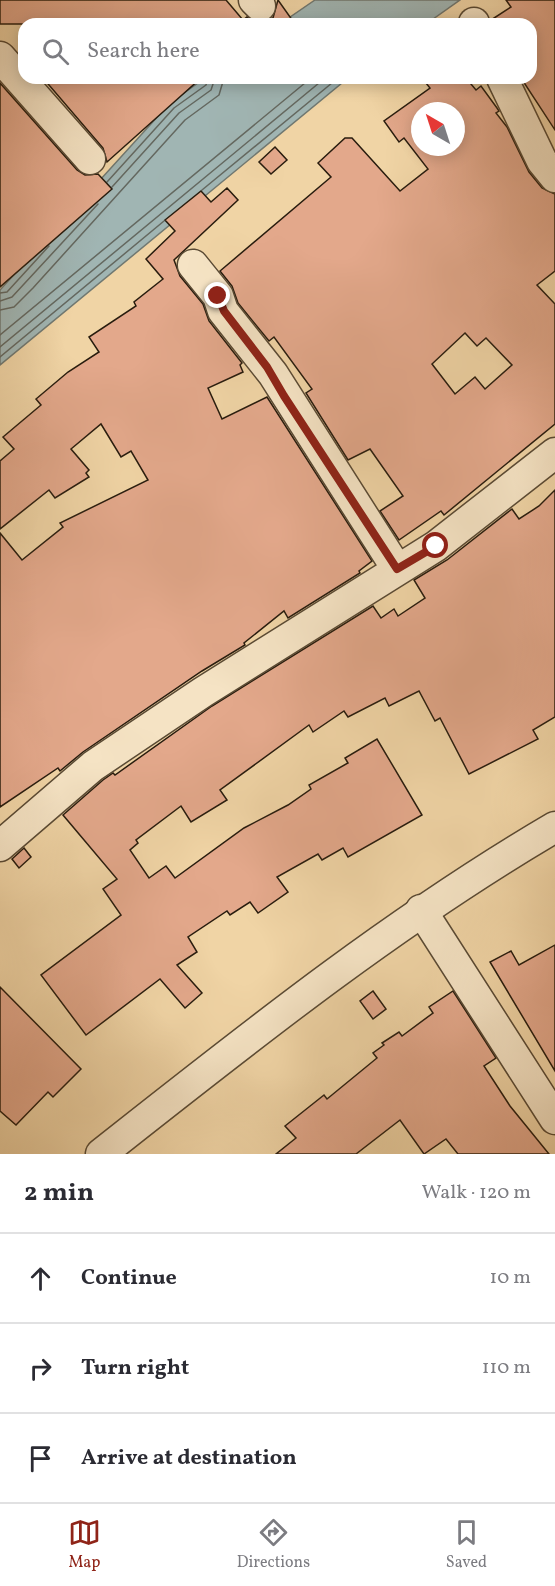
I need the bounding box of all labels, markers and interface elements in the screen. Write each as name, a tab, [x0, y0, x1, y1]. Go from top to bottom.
search box	[18, 18, 537, 84]
icon: search	[39, 35, 72, 68]
text: Search here	[87, 36, 200, 67]
north arrow	[411, 102, 465, 156]
route end	[204, 282, 230, 308]
route start	[422, 532, 448, 558]
text: 2 min	[24, 1175, 94, 1211]
text: Walk · 120 m	[422, 1179, 531, 1207]
icon: ahead	[24, 1262, 57, 1295]
text: Continue	[81, 1263, 177, 1294]
text: 10 m	[490, 1264, 531, 1292]
icon: right	[24, 1352, 57, 1385]
text: Turn right	[81, 1353, 189, 1384]
text: 110 m	[482, 1354, 531, 1382]
icon: arrive	[24, 1442, 57, 1475]
text: Arrive at destination	[81, 1443, 297, 1474]
tab: Map	[68, 1516, 101, 1574]
tab: Directions	[237, 1516, 310, 1574]
tab: Saved	[446, 1516, 487, 1574]

